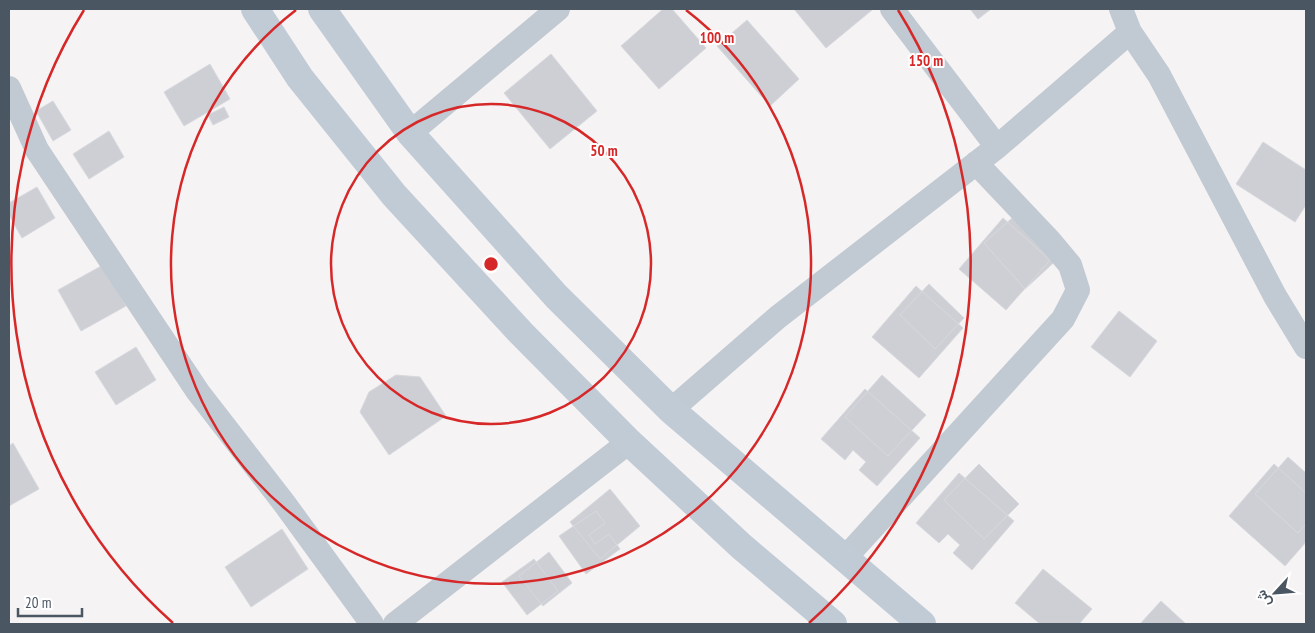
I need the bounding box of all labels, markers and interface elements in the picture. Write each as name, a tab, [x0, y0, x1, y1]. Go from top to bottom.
text: 100 m	[700, 28, 734, 47]
text: 150 m	[909, 51, 943, 70]
text: 50 m	[590, 141, 618, 160]
centre of rings	[482, 255, 500, 273]
north arrow	[1250, 568, 1300, 618]
scale bar	[18, 586, 81, 618]
text: ش	[1251, 587, 1275, 610]
text: 20 m	[25, 593, 51, 612]

